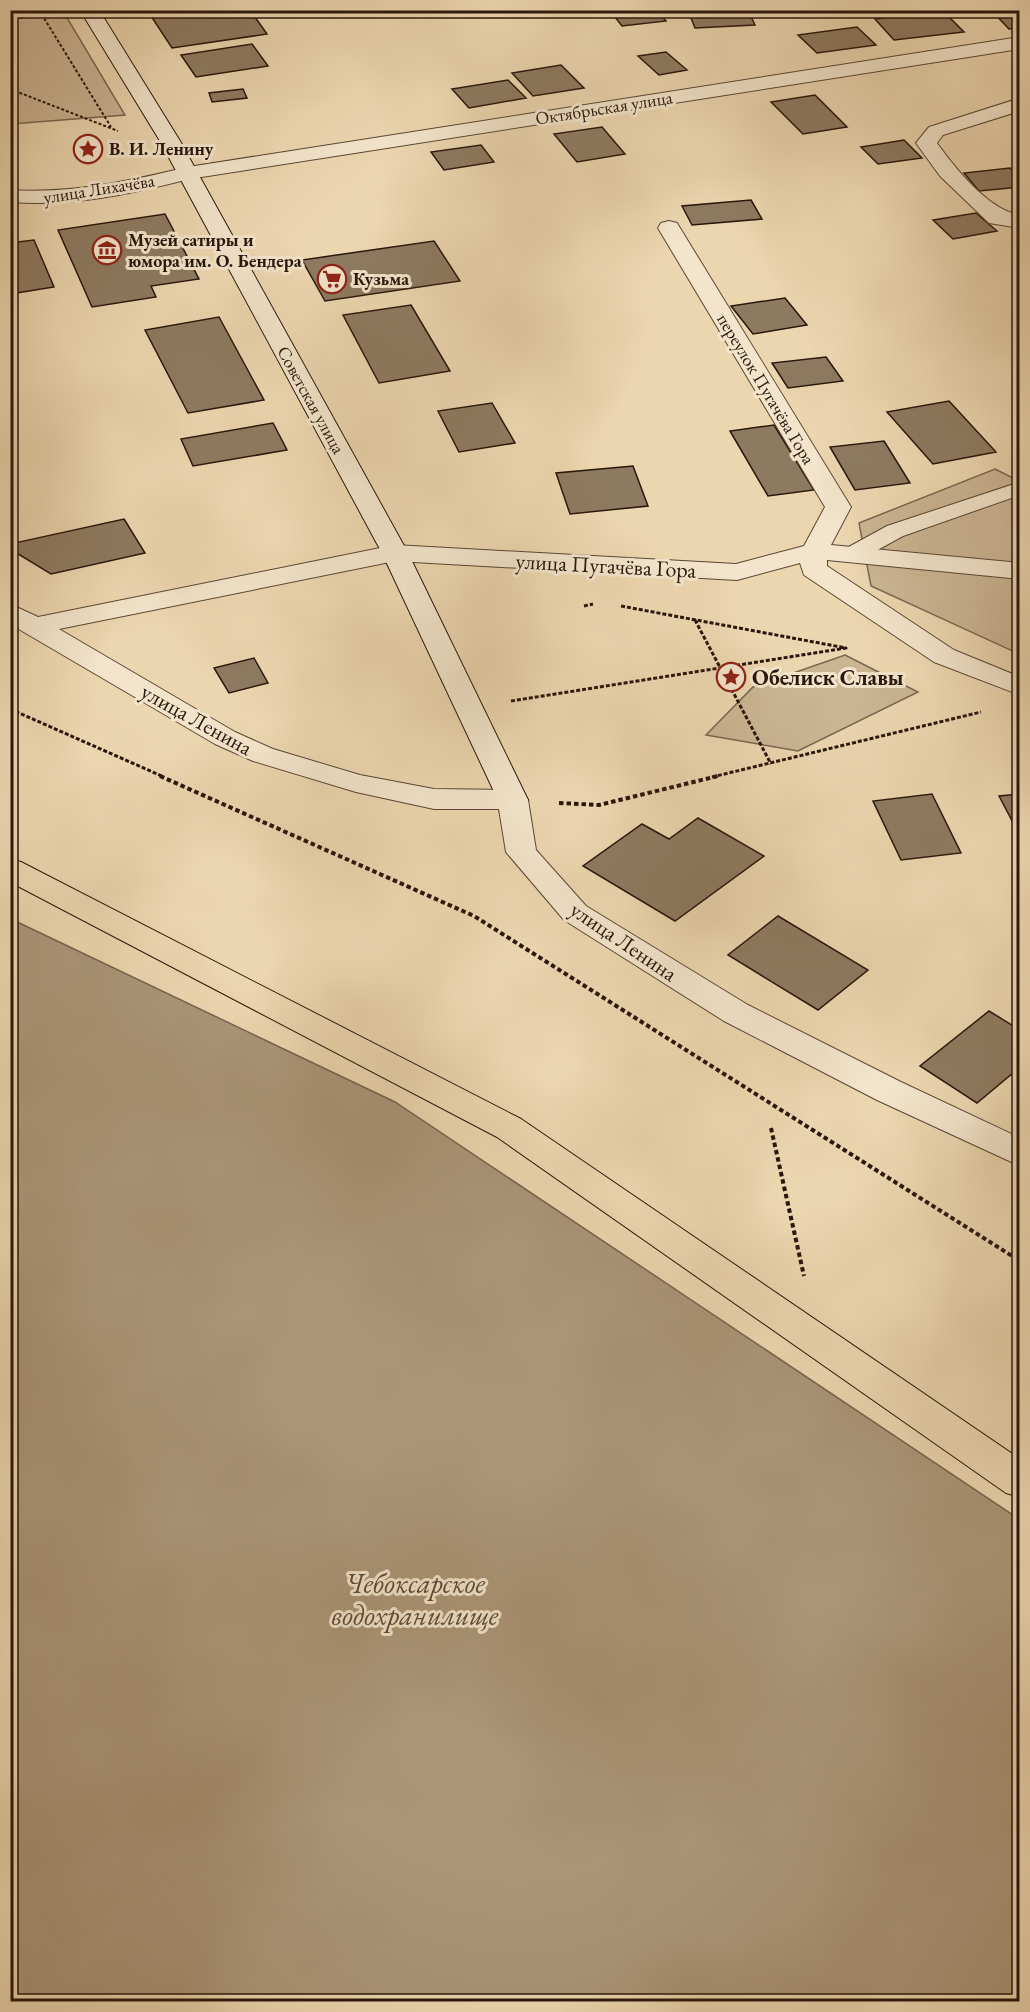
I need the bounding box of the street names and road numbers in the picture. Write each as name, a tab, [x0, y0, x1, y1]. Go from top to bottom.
street label: Октябрьская улица	[534, 85, 675, 130]
street label: улица Лихачёва	[42, 168, 157, 209]
street label: переулок Пугачёва Гора	[712, 309, 821, 469]
street label: Советская улица	[272, 342, 351, 459]
street label: улица Пугачёва Гора	[515, 546, 697, 585]
street label: улица Ленина	[136, 677, 258, 762]
street label: улица Ленина	[564, 895, 683, 988]

